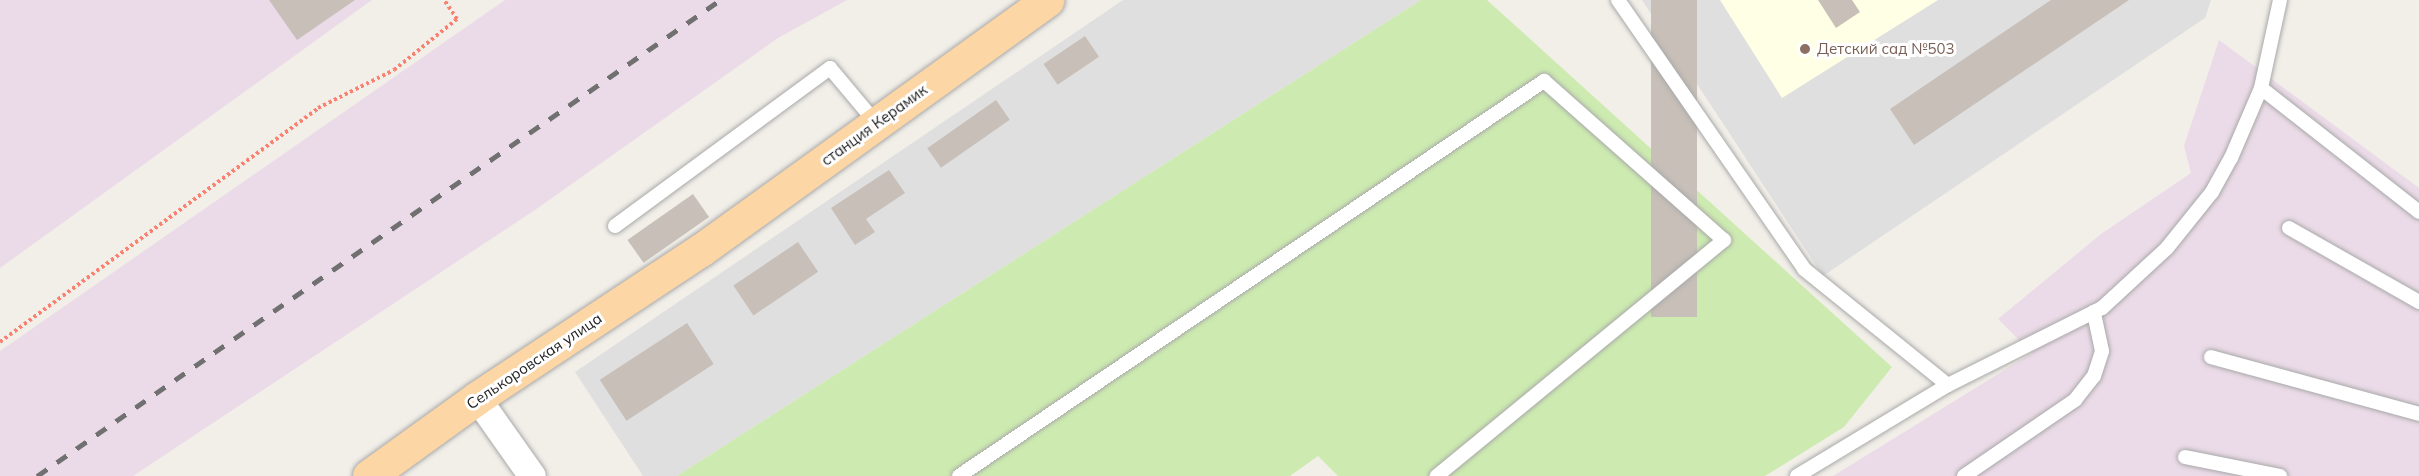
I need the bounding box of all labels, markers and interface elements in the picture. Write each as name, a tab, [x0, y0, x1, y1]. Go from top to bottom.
place label: Детский сад №503	[1817, 40, 1955, 58]
marker: Детский сад №503	[1798, 42, 1812, 56]
street label: станция Керамик	[818, 81, 930, 169]
street label: Селькоровская улица	[463, 309, 605, 413]

